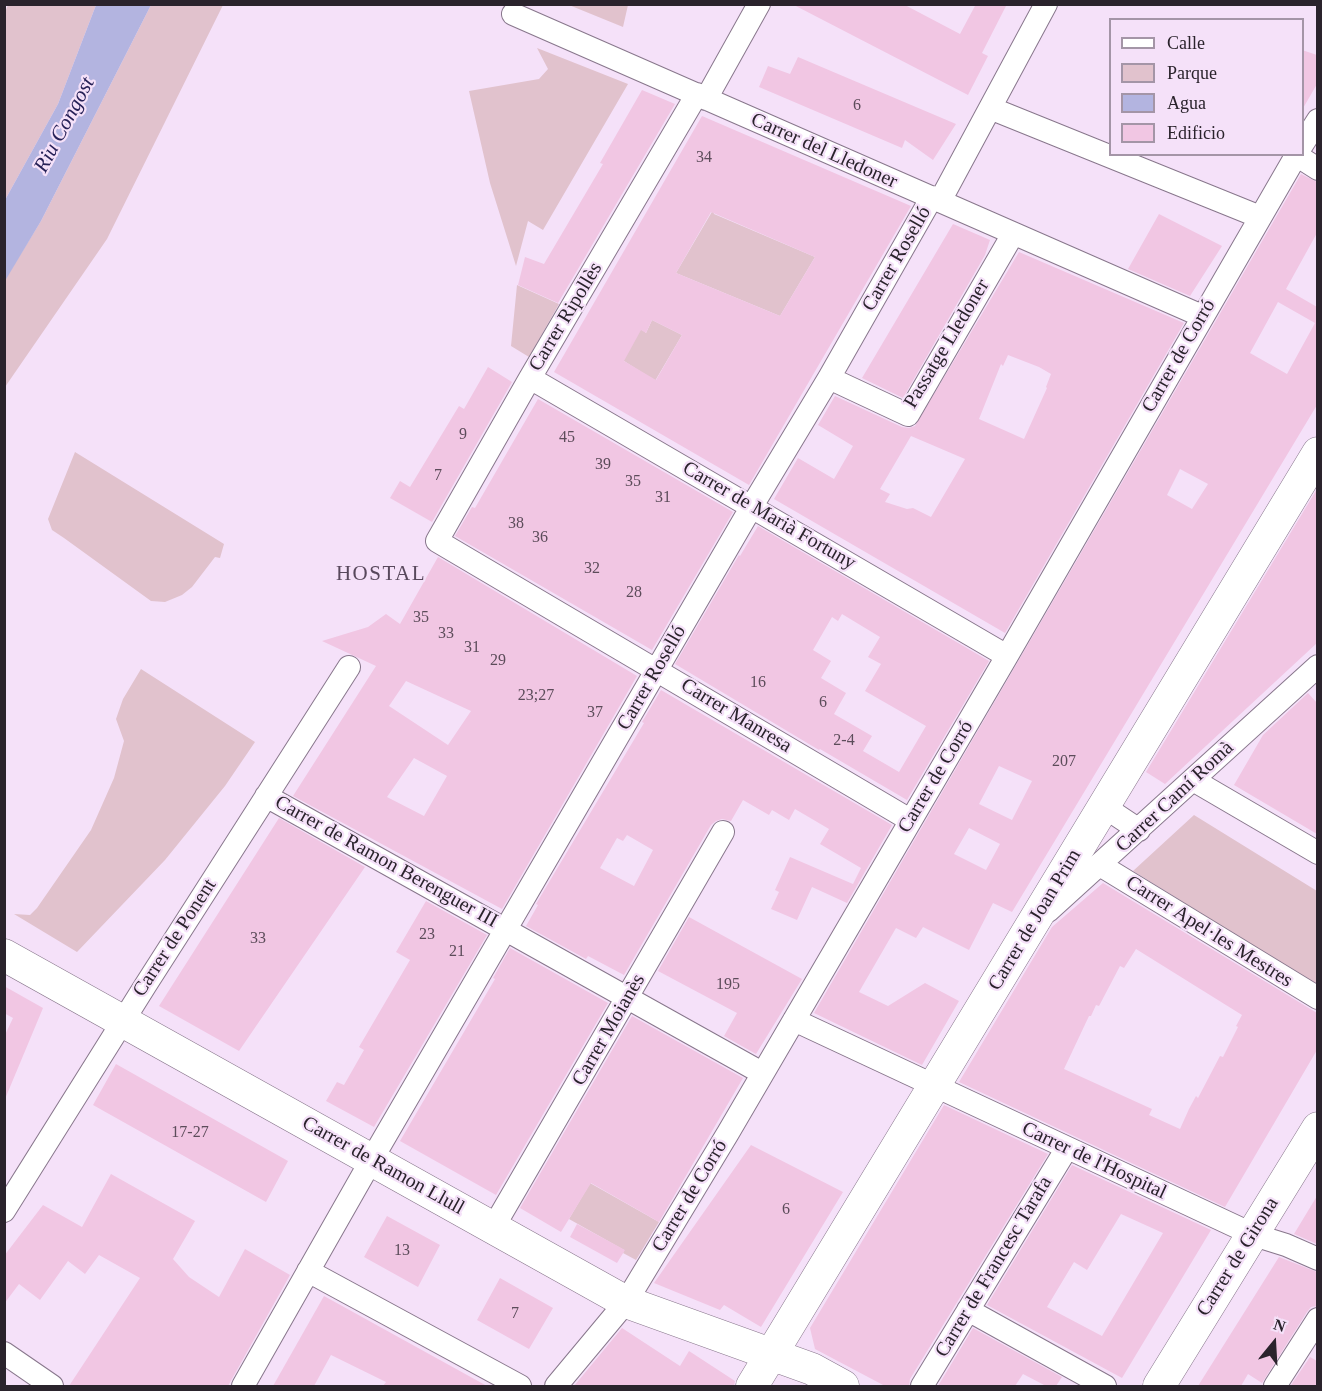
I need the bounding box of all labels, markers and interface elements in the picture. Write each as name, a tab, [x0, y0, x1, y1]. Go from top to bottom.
legend	[1109, 18, 1304, 156]
text: Calle	[1167, 33, 1205, 53]
text: Parque	[1167, 63, 1217, 83]
water label: Riu Congost	[29, 73, 101, 177]
text: Agua	[1167, 93, 1206, 113]
house number: 6	[853, 96, 861, 116]
street label: Carrer del Lledoner	[747, 108, 901, 194]
text: Edificio	[1167, 123, 1225, 143]
house number: 34	[696, 148, 712, 168]
street label: Carrer Roselló	[857, 202, 937, 316]
street label: Carrer Ripollès	[524, 258, 608, 376]
street label: Passatge Lledoner	[899, 275, 995, 413]
street label: Carrer de Corró	[1137, 295, 1221, 417]
house number: 9	[459, 425, 467, 445]
house number: 45	[559, 428, 575, 448]
house number: 39	[595, 455, 611, 475]
street label: Carrer de Marià Fortuny	[678, 457, 860, 575]
house number: 7	[434, 466, 442, 486]
house number: 35	[625, 472, 641, 492]
house number: 31	[655, 488, 671, 508]
house number: 38	[508, 514, 524, 534]
house number: 36	[532, 528, 548, 548]
house number: 32	[584, 559, 600, 579]
district label: HOSTAL	[336, 561, 426, 587]
house number: 28	[626, 583, 642, 603]
house number: 35	[413, 608, 429, 628]
street label: Carrer Roselló	[612, 621, 692, 735]
house number: 33	[438, 624, 454, 644]
house number: 31	[464, 638, 480, 658]
house number: 29	[490, 651, 506, 671]
house number: 16	[750, 673, 766, 693]
street label: Carrer Manresa	[676, 674, 796, 758]
house number: 23;27	[518, 686, 554, 706]
house number: 6	[819, 693, 827, 713]
house number: 37	[587, 703, 603, 723]
street label: Carrer de Corró	[893, 717, 979, 837]
house number: 2-4	[833, 731, 855, 751]
street label: Carrer Camí Romà	[1111, 736, 1239, 858]
house number: 207	[1052, 752, 1076, 772]
street label: Carrer de Ramon Berenguer III	[270, 791, 502, 933]
street label: Carrer de Joan Prim	[983, 845, 1087, 995]
street label: Carrer Apel·les Mestres	[1121, 871, 1297, 993]
street label: Carrer de Ponent	[128, 875, 222, 1001]
house number: 23	[419, 925, 435, 945]
house number: 33	[250, 929, 266, 949]
house number: 21	[449, 942, 465, 962]
street label: Carrer Moianès	[567, 970, 651, 1090]
house number: 195	[716, 975, 740, 995]
street label: Carrer de Ramon Llull	[298, 1111, 468, 1221]
street label: Carrer de l'Hospital	[1018, 1117, 1170, 1205]
house number: 17-27	[171, 1123, 209, 1143]
street label: Carrer de Corró	[647, 1136, 733, 1256]
street label: Carrer de Francesc Tarafa	[930, 1172, 1058, 1362]
street label: Carrer de Girona	[1192, 1193, 1284, 1321]
house number: 6	[782, 1200, 790, 1220]
house number: 13	[394, 1241, 410, 1261]
house number: 7	[511, 1304, 519, 1324]
north arrow	[1244, 1313, 1304, 1373]
text: N	[1272, 1316, 1288, 1335]

